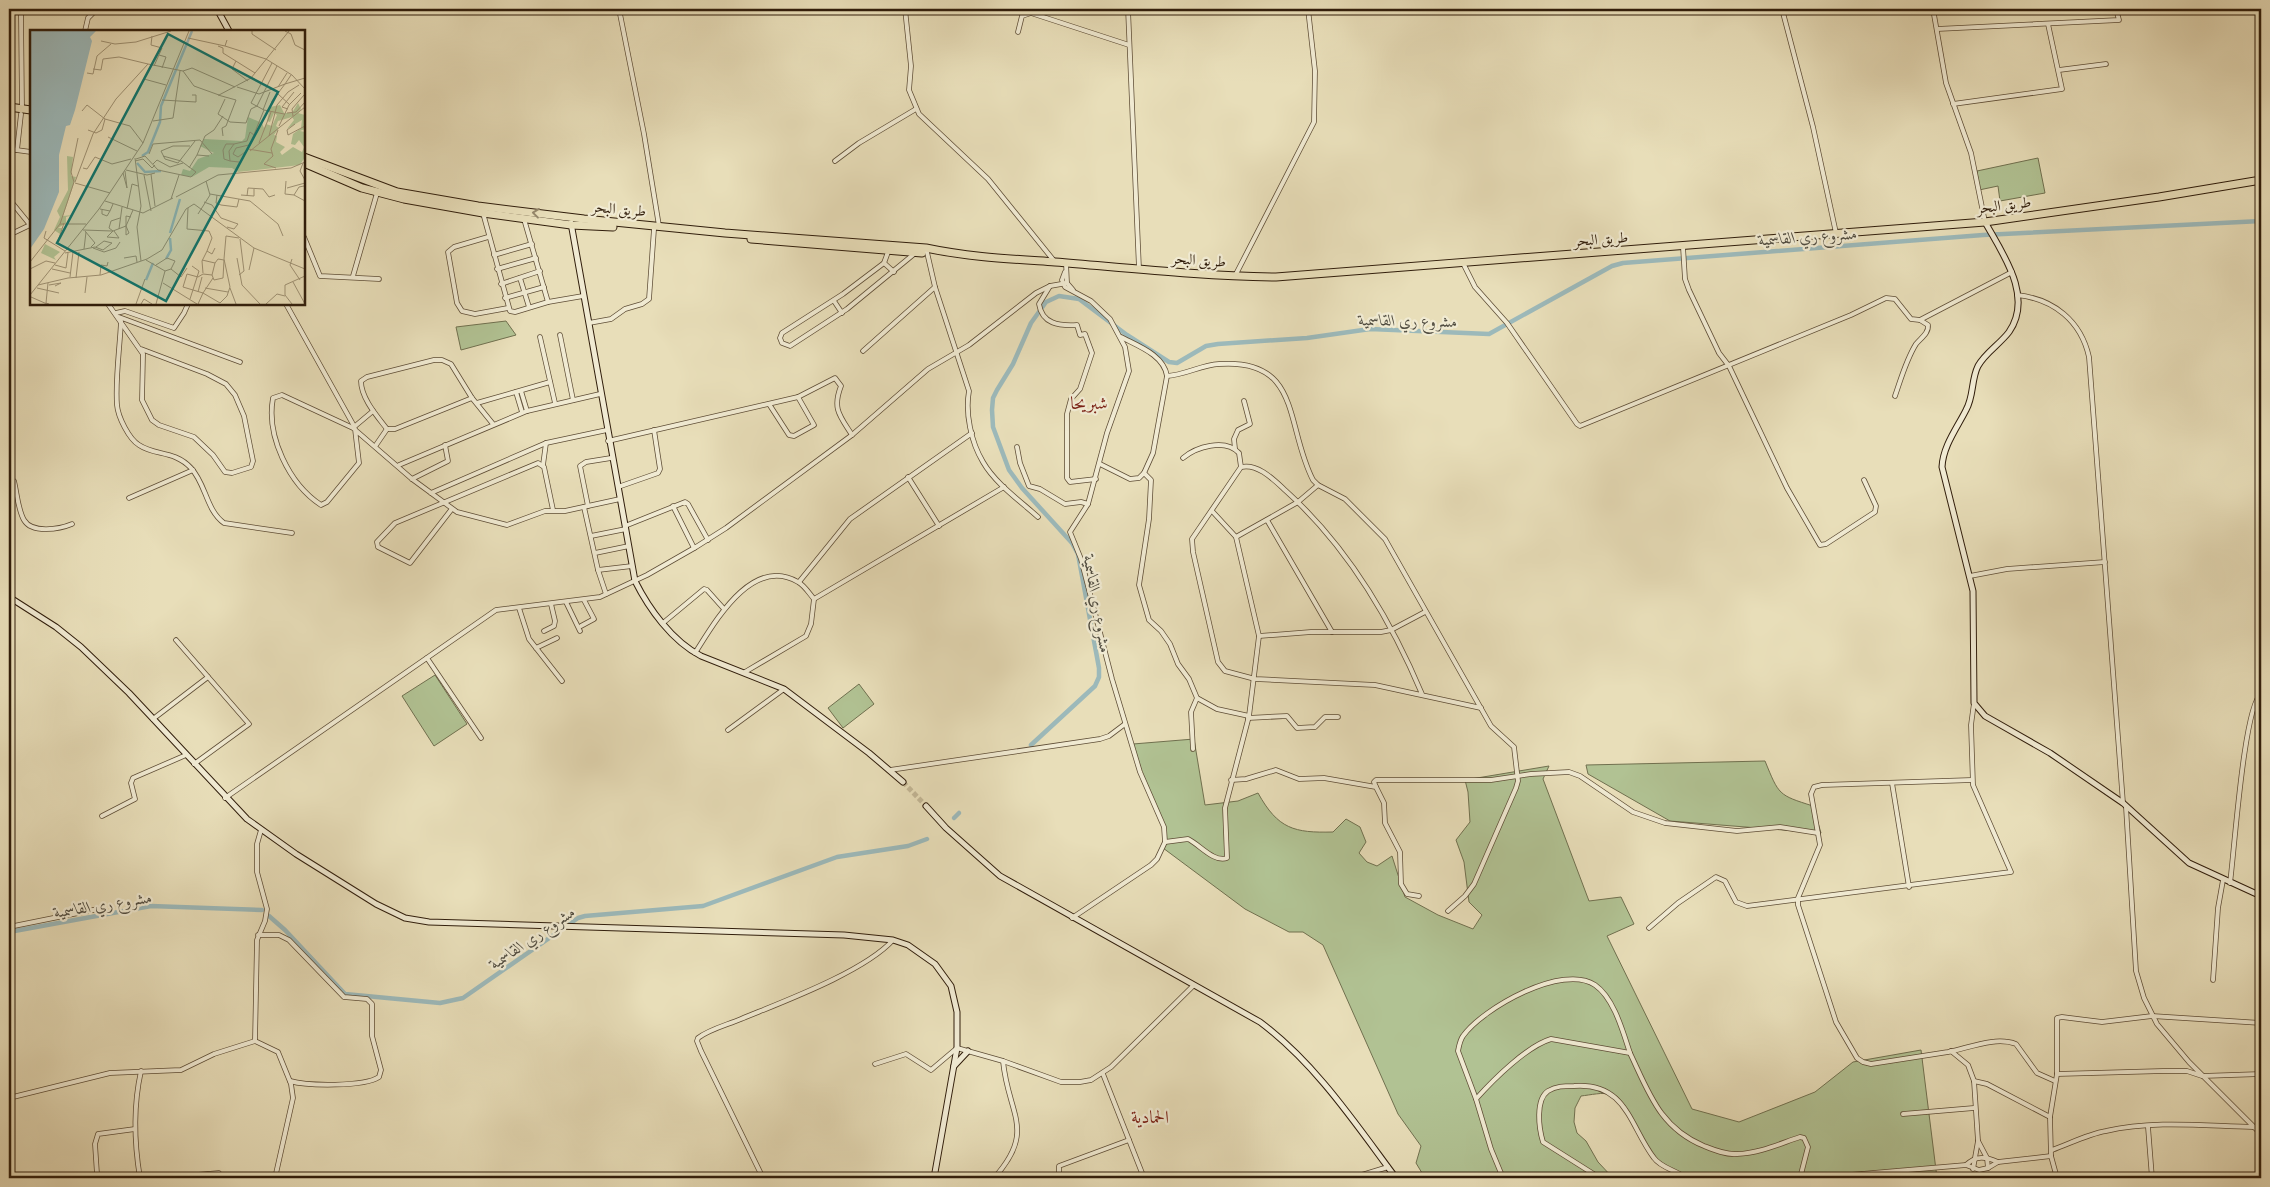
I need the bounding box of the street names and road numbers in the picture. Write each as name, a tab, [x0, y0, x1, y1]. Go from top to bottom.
street label: طريق البحر	[1974, 193, 2032, 218]
street label: طريق البحر	[589, 197, 647, 221]
street label: طريق البحر	[1571, 228, 1629, 251]
street label: طريق البحر	[1169, 249, 1227, 272]

